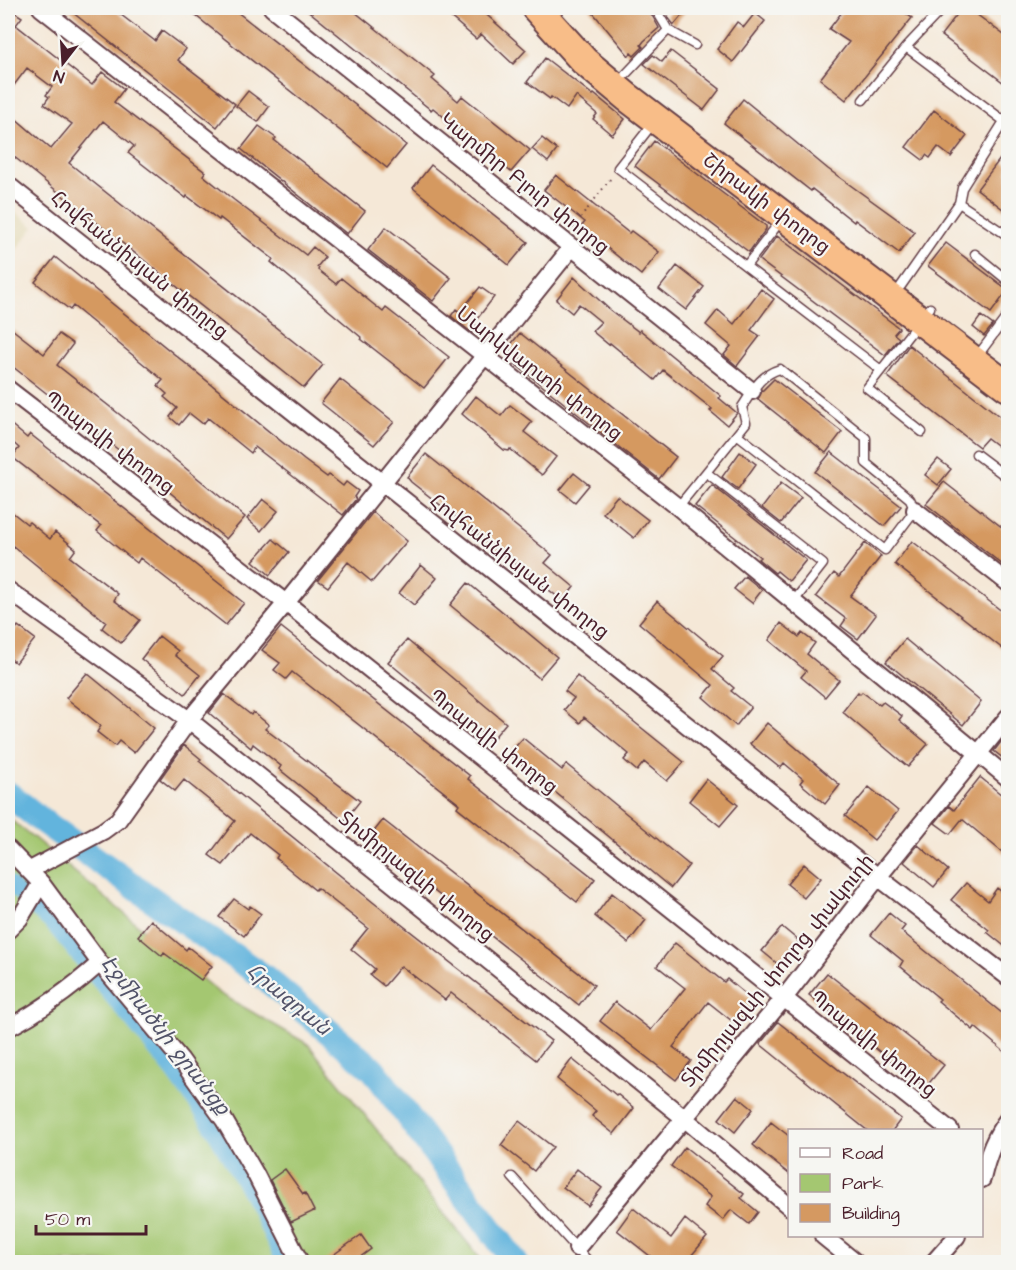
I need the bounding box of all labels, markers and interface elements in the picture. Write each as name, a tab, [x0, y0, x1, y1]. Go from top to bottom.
north arrow	[33, 33, 93, 93]
text: N	[51, 64, 67, 88]
street label: Կարմիր Բլուր փողոց	[433, 106, 615, 261]
street label: Շիրակի փողոց	[697, 147, 836, 261]
street label: Հովհաննիսյան փողոց	[44, 184, 234, 345]
street label: Մարկվարտի փողոց	[450, 300, 629, 448]
street label: Պոպովի փողոց	[38, 385, 180, 501]
street label: Հովհաննիսյան փողոց	[423, 488, 615, 646]
street label: Պոպովի փողոց	[423, 683, 564, 801]
street label: Տիմիրյազևի փողոց	[332, 805, 500, 949]
street label: Տիմիրյազևի փողոց փակուղի	[675, 848, 881, 1093]
water label: Էջմիածնի ջրանցք	[94, 949, 238, 1122]
water label: Հրազդան	[240, 956, 338, 1043]
street label: Պոպովի փողոց	[804, 984, 943, 1104]
legend	[788, 1129, 983, 1237]
text: Road	[842, 1141, 883, 1166]
text: Park	[842, 1171, 884, 1196]
scale bar	[36, 1198, 146, 1236]
text: Building	[842, 1201, 900, 1227]
text: 50 m	[45, 1207, 90, 1232]

